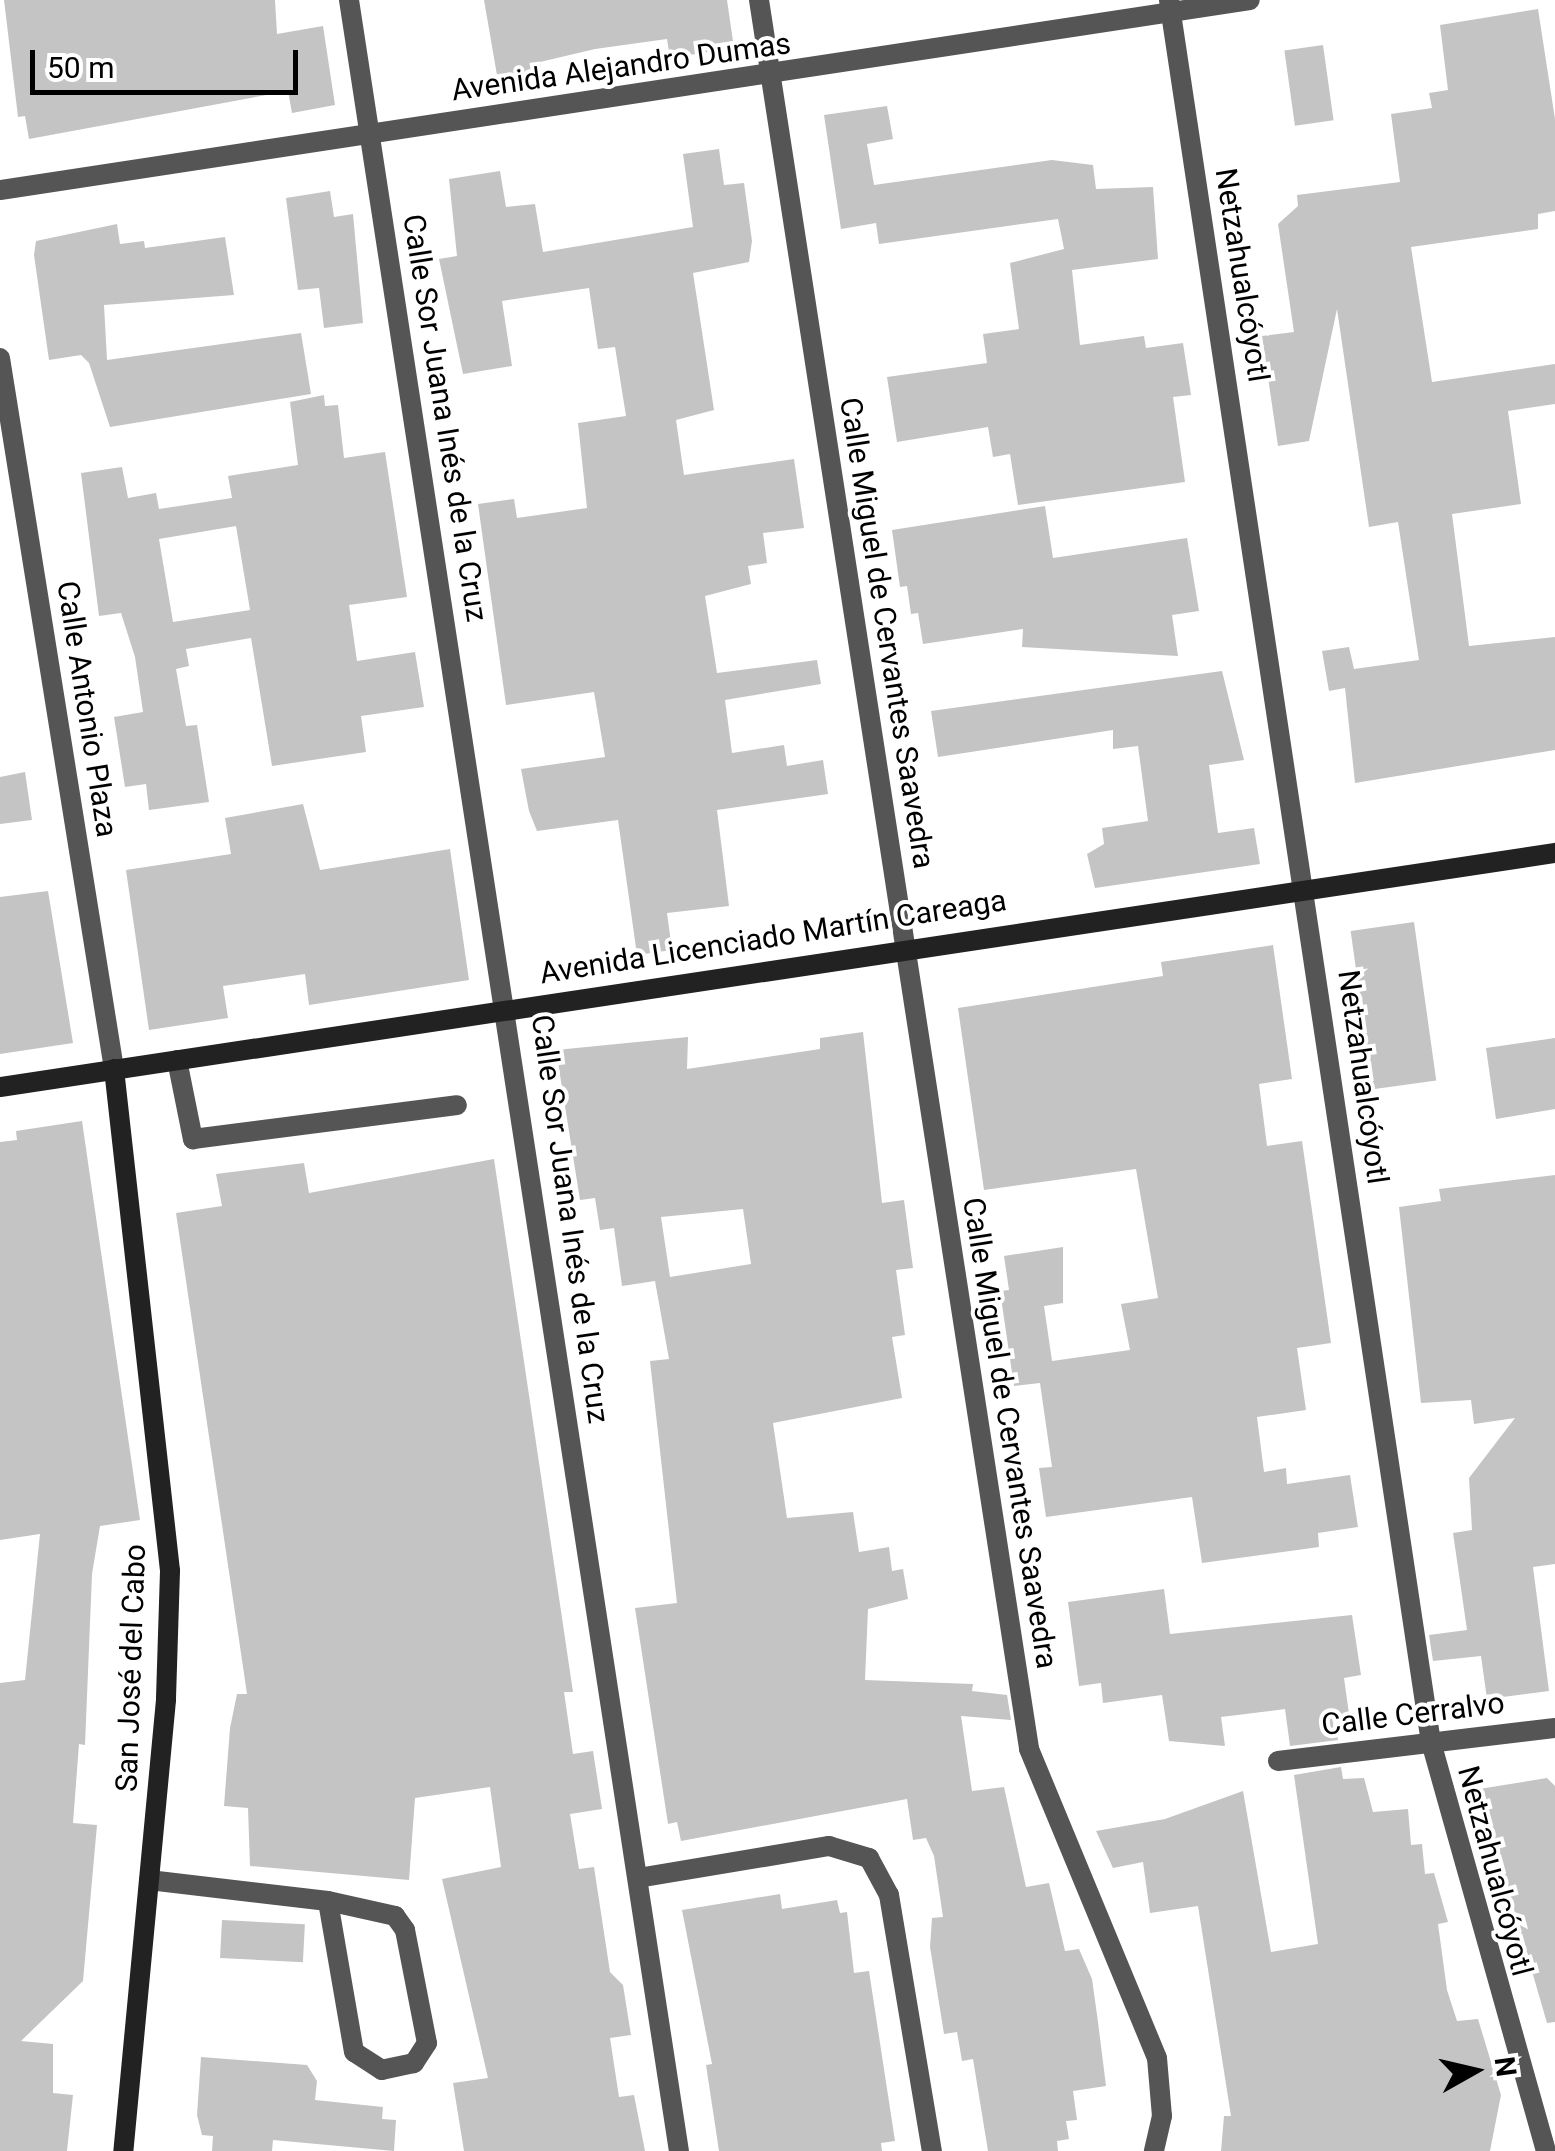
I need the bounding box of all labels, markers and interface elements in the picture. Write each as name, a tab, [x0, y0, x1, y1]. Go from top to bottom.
street label: Avenida Alejandro Dumas	[449, 25, 793, 109]
scale bar	[35, 30, 302, 92]
text: 50 m	[47, 50, 114, 85]
street label: Netzahualcóyotl	[1207, 166, 1277, 384]
street label: Calle Sor Juana Inés de la Cruz	[395, 212, 495, 624]
street label: Calle Miguel de Cervantes Saavedra	[832, 395, 942, 871]
street label: Calle Antonio Plaza	[49, 578, 125, 840]
street label: Avenida Licenciado Martín Careaga	[537, 882, 1009, 992]
street label: Netzahualcóyotl	[1330, 968, 1396, 1186]
street label: Calle Sor Juana Inés de la Cruz	[524, 1012, 616, 1426]
street label: Calle Miguel de Cervantes Saavedra	[955, 1195, 1065, 1671]
street label: San José del Cabo	[109, 1543, 153, 1793]
street label: Calle Cerralvo	[1319, 1685, 1507, 1743]
street label: Netzahualcóyotl	[1450, 1762, 1540, 1980]
north arrow	[1425, 2021, 1525, 2121]
text: N	[1487, 2055, 1523, 2079]

